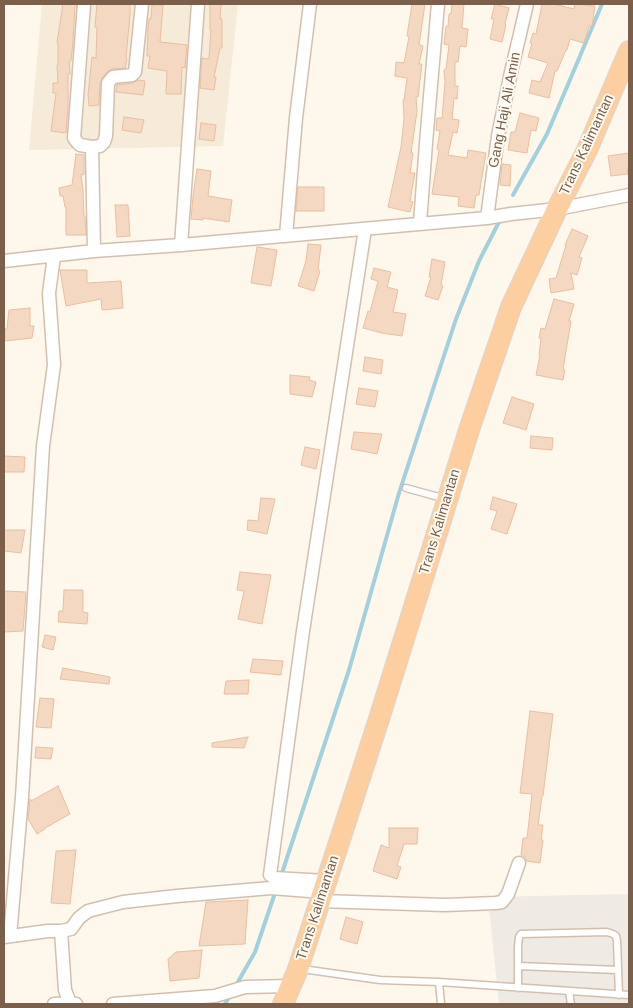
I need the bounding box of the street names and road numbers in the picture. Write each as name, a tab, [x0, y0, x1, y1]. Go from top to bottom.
street label: Gang Haji Ali Amin	[486, 51, 524, 169]
street label: Trans Kalimantan	[556, 92, 618, 198]
street label: Trans Kalimantan	[416, 467, 464, 577]
street label: Trans Kalimantan	[293, 853, 343, 963]

